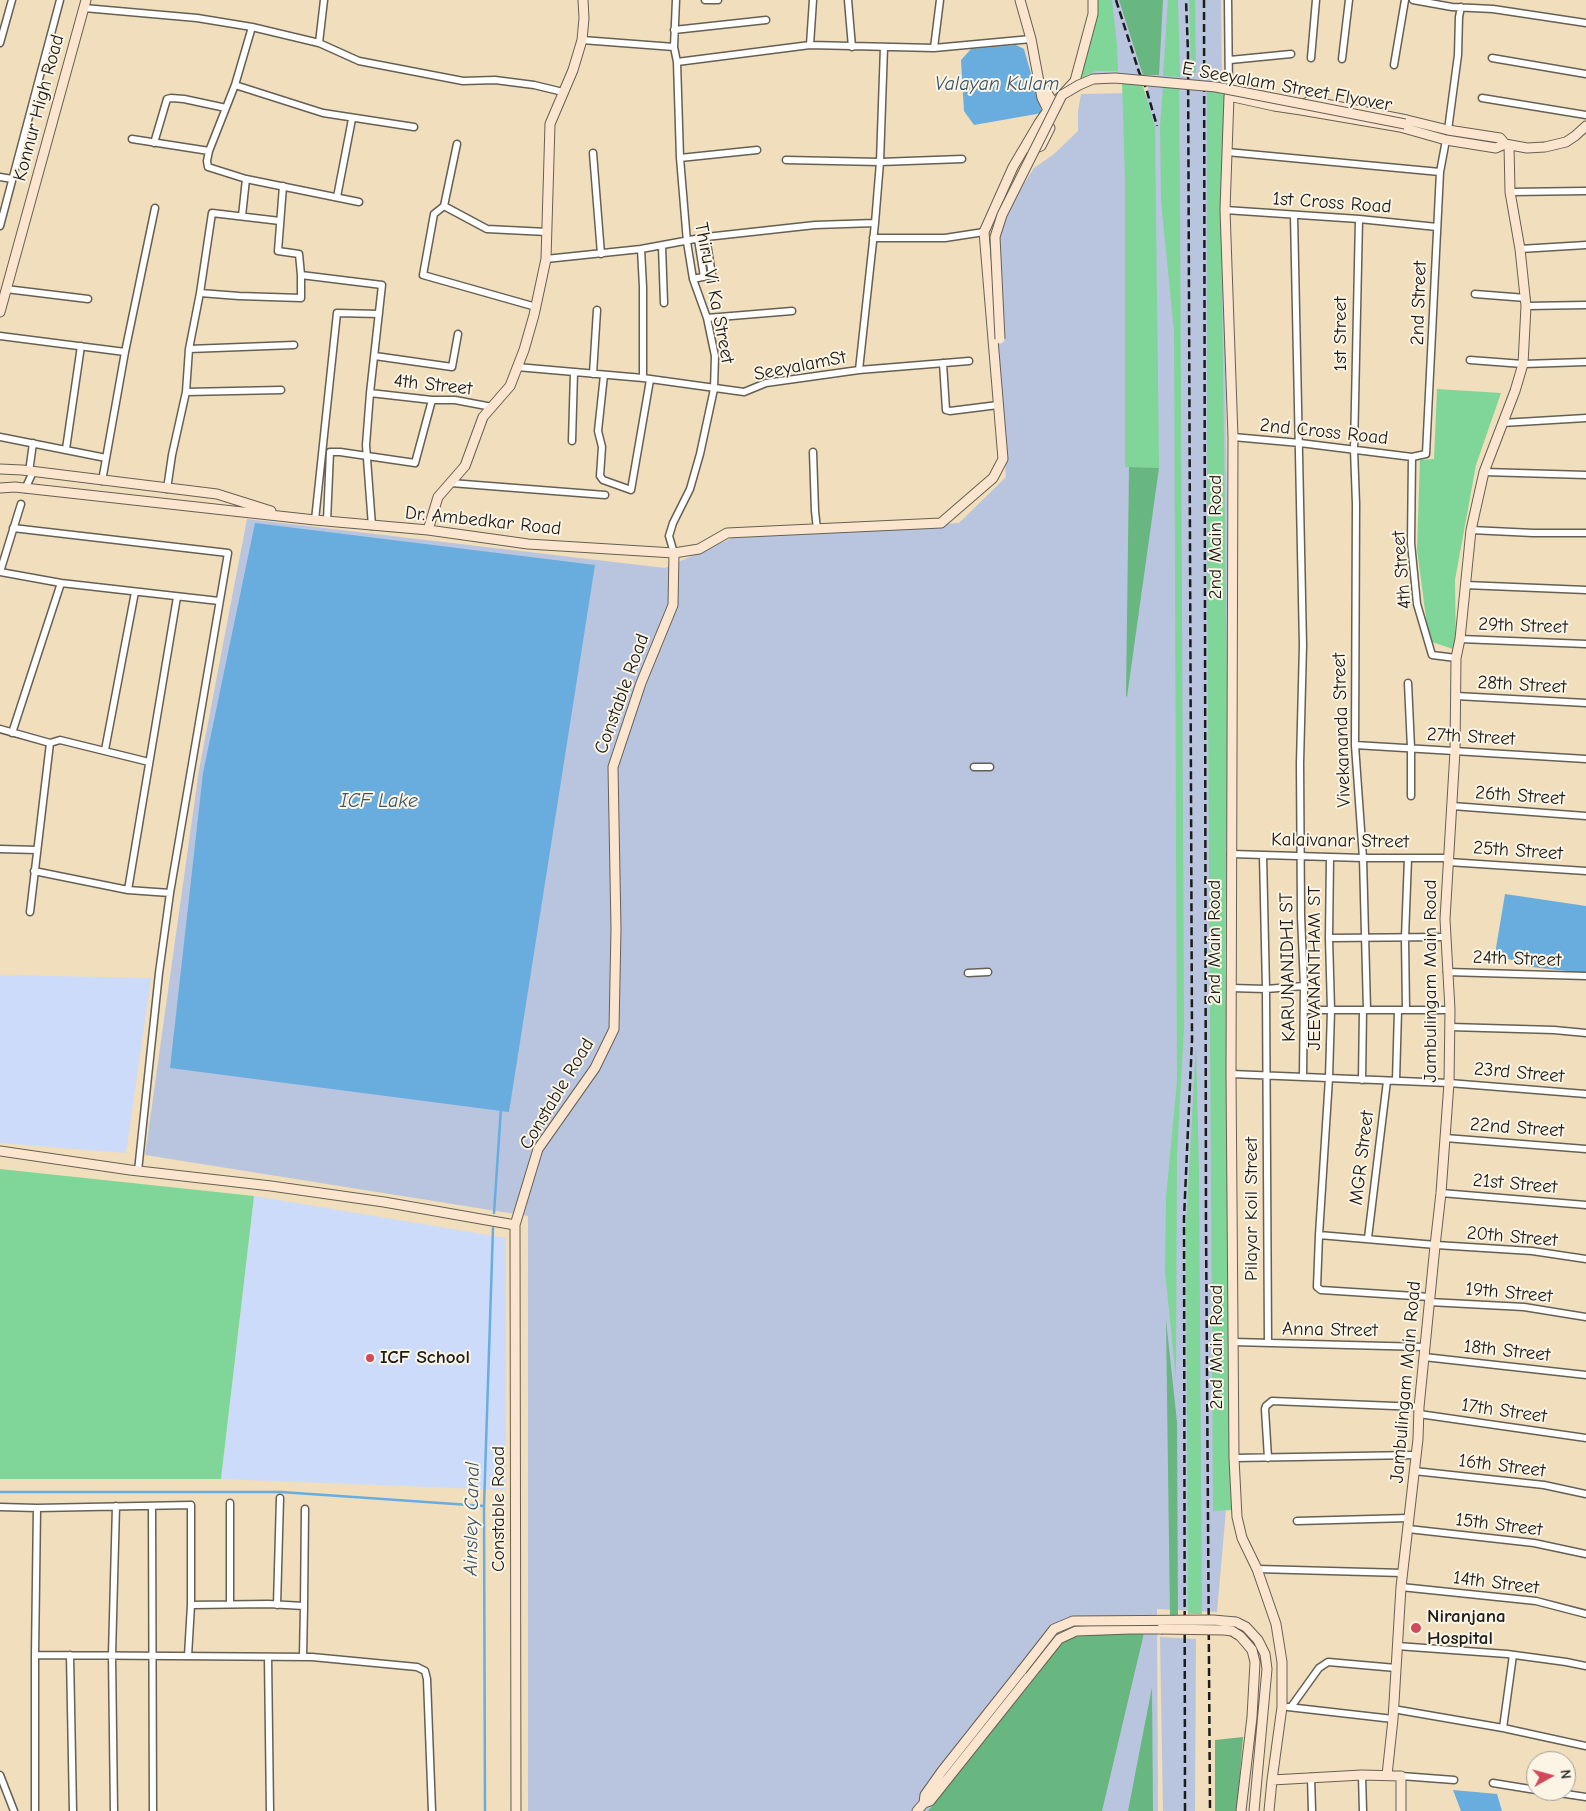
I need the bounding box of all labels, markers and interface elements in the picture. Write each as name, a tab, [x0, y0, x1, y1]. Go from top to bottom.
street label: Konnur High Road	[8, 32, 70, 184]
street label: E Seeyalam Street Flyover	[1180, 57, 1394, 117]
water label: Valayan Kulam	[935, 72, 1059, 96]
street label: 1st Cross Road	[1272, 187, 1392, 219]
street label: Thiru Vi Ka Street	[689, 221, 739, 365]
street label: 2nd Street	[1406, 260, 1432, 346]
street label: 1st Street	[1330, 297, 1352, 371]
street label: SeeyalamSt	[752, 346, 848, 386]
street label: 4th Street	[393, 370, 473, 400]
street label: 2nd Cross Road	[1259, 414, 1389, 450]
street label: 2nd Main Road	[1205, 475, 1227, 599]
street label: Dr. Ambedkar Road	[404, 501, 562, 541]
street label: 4th Street	[1387, 530, 1417, 610]
street label: 29th Street	[1478, 613, 1568, 639]
street label: Constable Road	[590, 631, 654, 757]
street label: Vivekananda Street	[1328, 652, 1356, 808]
street label: 28th Street	[1477, 671, 1567, 699]
street label: 27th Street	[1426, 723, 1516, 751]
street label: 26th Street	[1474, 781, 1566, 811]
water label: ICF Lake	[340, 789, 418, 813]
street label: Kalaivanar Street	[1271, 828, 1409, 854]
street label: 25th Street	[1472, 836, 1564, 866]
street label: 2nd Main Road	[1204, 880, 1226, 1004]
street label: Jambulingam Main Road	[1420, 880, 1442, 1082]
street label: JEEVANANTHAM ST	[1304, 885, 1326, 1051]
street label: KARUNANIDHI ST	[1275, 892, 1301, 1042]
street label: 24th Street	[1472, 946, 1562, 972]
street label: Constable Road	[515, 1034, 599, 1154]
street label: 23rd Street	[1473, 1058, 1565, 1088]
street label: MGR Street	[1345, 1110, 1379, 1206]
street label: 22nd Street	[1469, 1113, 1565, 1143]
street label: Pilayar Koil Street	[1241, 1137, 1263, 1281]
street label: 21st Street	[1472, 1169, 1558, 1199]
street label: 20th Street	[1466, 1222, 1558, 1252]
street label: 19th Street	[1465, 1278, 1553, 1308]
street label: Jambulingam Main Road	[1386, 1280, 1426, 1484]
street label: 2nd Main Road	[1206, 1285, 1228, 1409]
street label: Anna Street	[1282, 1318, 1378, 1342]
street label: 18th Street	[1463, 1335, 1551, 1367]
place label: ICF School	[380, 1347, 470, 1369]
marker: ICF School	[364, 1352, 376, 1364]
street label: 17th Street	[1460, 1394, 1548, 1428]
street label: Constable Road	[488, 1446, 510, 1572]
street label: 16th Street	[1457, 1449, 1547, 1483]
water label: Ainsley Canal	[459, 1462, 485, 1576]
street label: 15th Street	[1454, 1508, 1544, 1542]
street label: 14th Street	[1452, 1566, 1540, 1600]
place label: Niranjana Hospital	[1427, 1606, 1506, 1650]
marker: Niranjana Hospital	[1409, 1621, 1423, 1635]
north arrow	[1526, 1751, 1576, 1801]
text: N	[1556, 1769, 1574, 1780]

